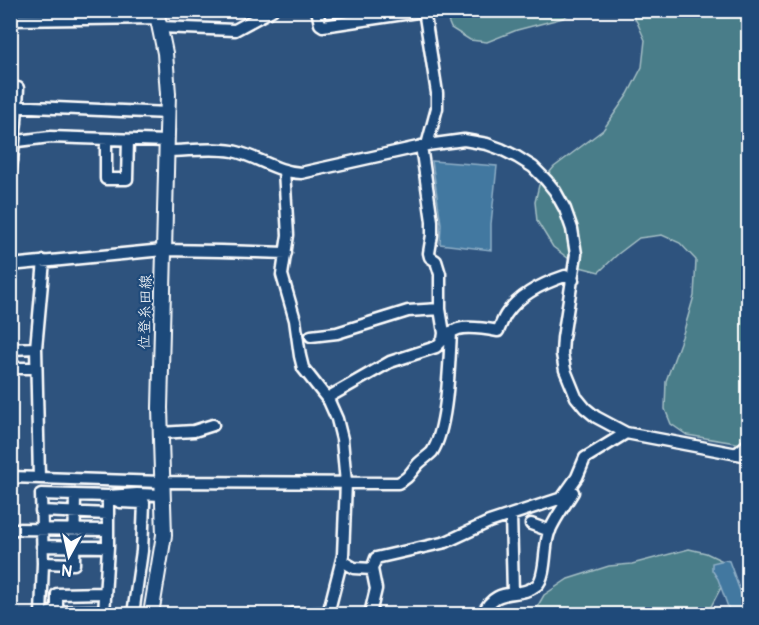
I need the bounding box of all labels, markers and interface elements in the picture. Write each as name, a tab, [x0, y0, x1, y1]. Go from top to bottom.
street label: 位登糸田線	[135, 274, 156, 350]
north arrow	[39, 526, 99, 586]
text: N	[60, 559, 74, 581]

